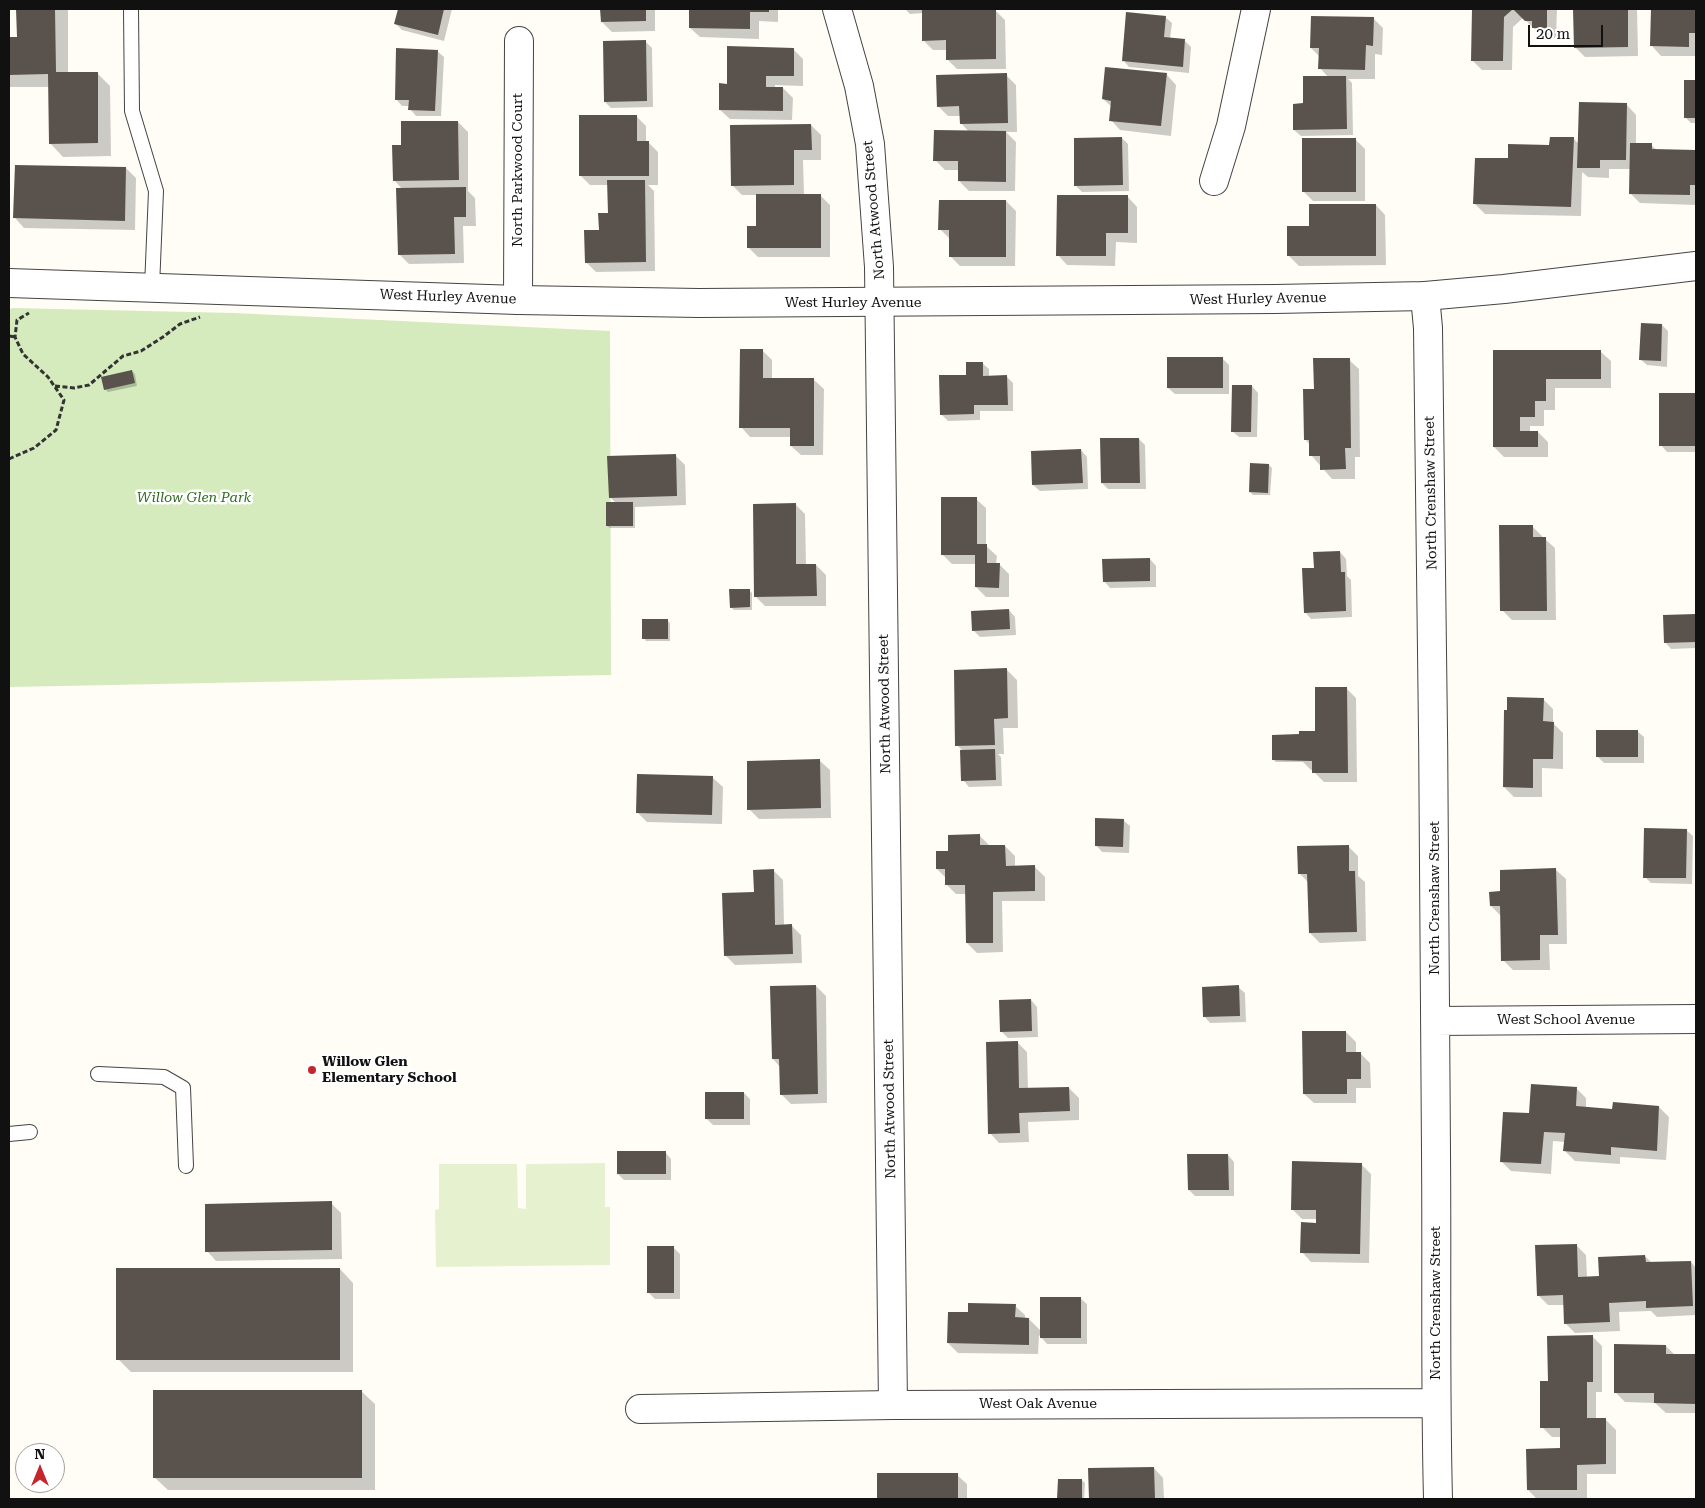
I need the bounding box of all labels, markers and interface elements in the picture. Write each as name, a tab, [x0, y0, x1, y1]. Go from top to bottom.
scale bar	[1530, 15, 1605, 47]
text: 20 m	[1536, 25, 1570, 43]
street label: North Parkwood Court	[510, 93, 526, 247]
street label: North Atwood Street	[860, 140, 888, 280]
street label: West Hurley Avenue	[379, 286, 517, 308]
street label: West Hurley Avenue	[1190, 289, 1326, 309]
street label: West Hurley Avenue	[785, 295, 921, 311]
street label: North Crenshaw Street	[1421, 416, 1441, 570]
park label: Willow Glen Park	[137, 490, 251, 506]
street label: North Atwood Street	[875, 634, 895, 774]
street label: North Crenshaw Street	[1427, 821, 1443, 975]
street label: West School Avenue	[1497, 1012, 1635, 1028]
street label: North Atwood Street	[880, 1039, 900, 1179]
place label: Willow Glen Elementary School	[322, 1054, 457, 1086]
marker: Willow Glen Elementary School	[306, 1064, 318, 1076]
street label: North Crenshaw Street	[1428, 1226, 1444, 1380]
street label: West Oak Avenue	[979, 1396, 1097, 1412]
north arrow	[15, 1443, 65, 1493]
text: N	[35, 1446, 45, 1462]

